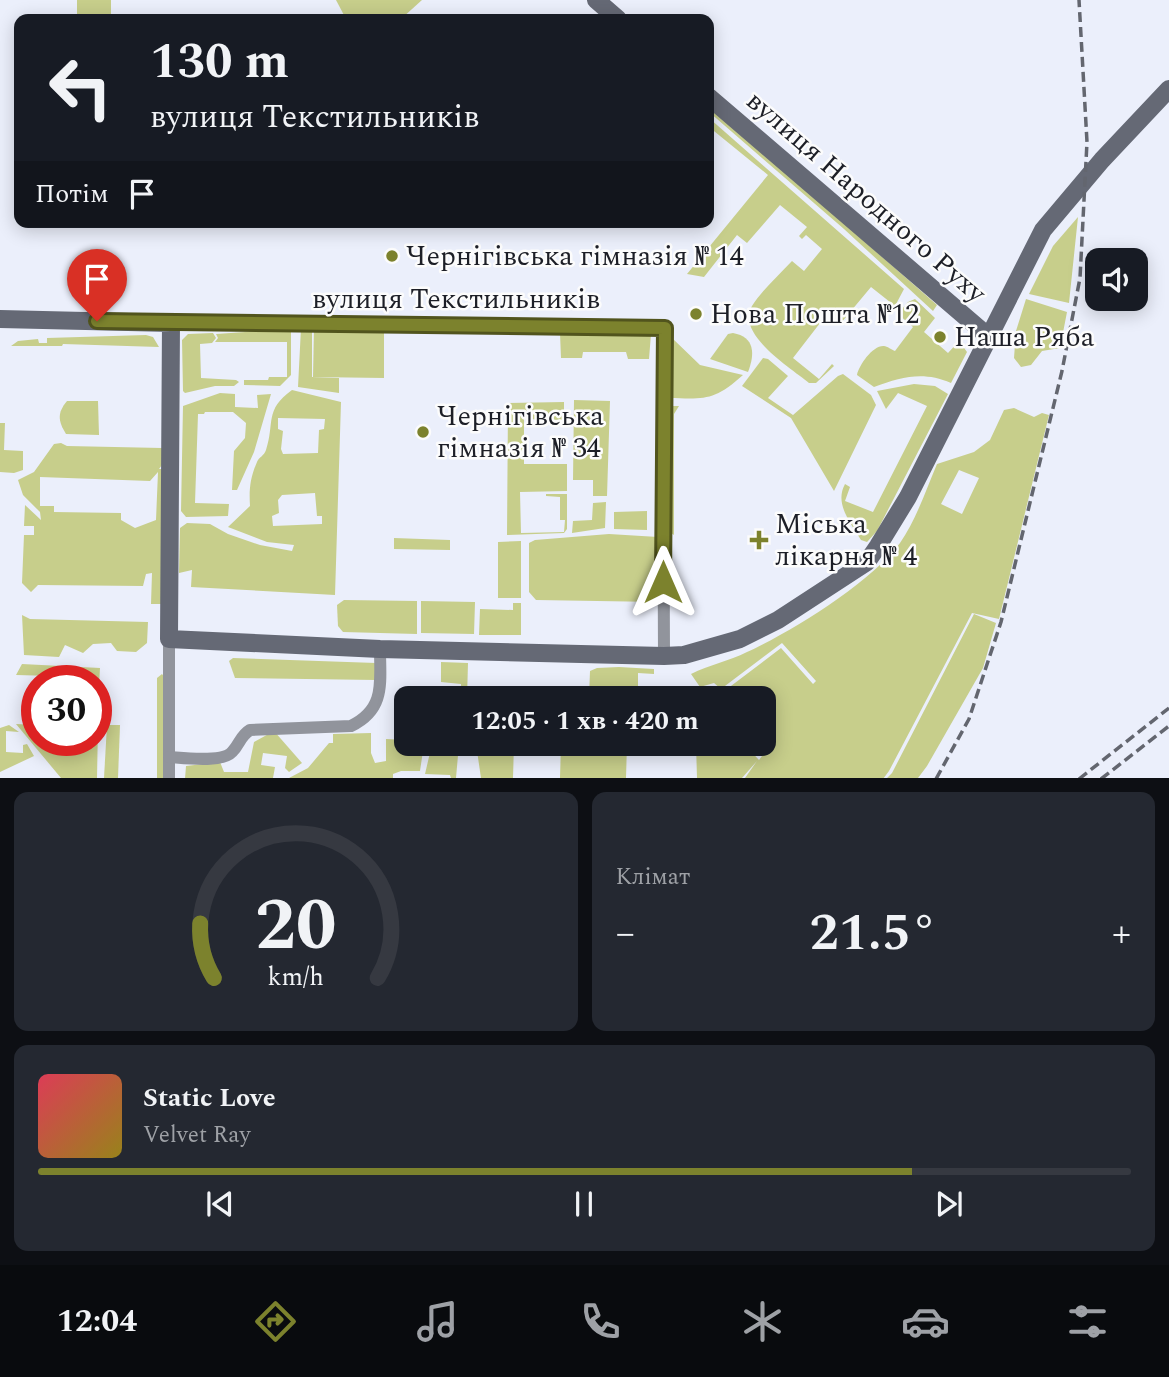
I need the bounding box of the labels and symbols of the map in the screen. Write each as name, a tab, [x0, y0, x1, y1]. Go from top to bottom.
street label: вулиця Народного Руху	[736, 80, 997, 315]
place label: Чернігівська гімназія № 14	[406, 235, 744, 278]
marker: Чернігівська гімназія № 14	[384, 248, 400, 264]
pin	[67, 249, 127, 321]
street label: вулиця Текстильників	[312, 278, 600, 321]
place label: Нова Пошта №12	[710, 293, 919, 336]
marker: Нова Пошта №12	[688, 306, 704, 322]
place label: Наша Ряба	[954, 316, 1095, 359]
marker: Наша Ряба	[932, 329, 948, 345]
place label: Чернігівська гімназія № 34	[437, 395, 604, 470]
marker: Чернігівська гімназія № 34	[415, 424, 431, 440]
place label: Міська лікарня № 4	[775, 503, 917, 578]
marker: Міська лікарня № 4	[749, 530, 769, 550]
position arrow	[626, 545, 700, 619]
speed limit sign: 30	[21, 665, 112, 756]

